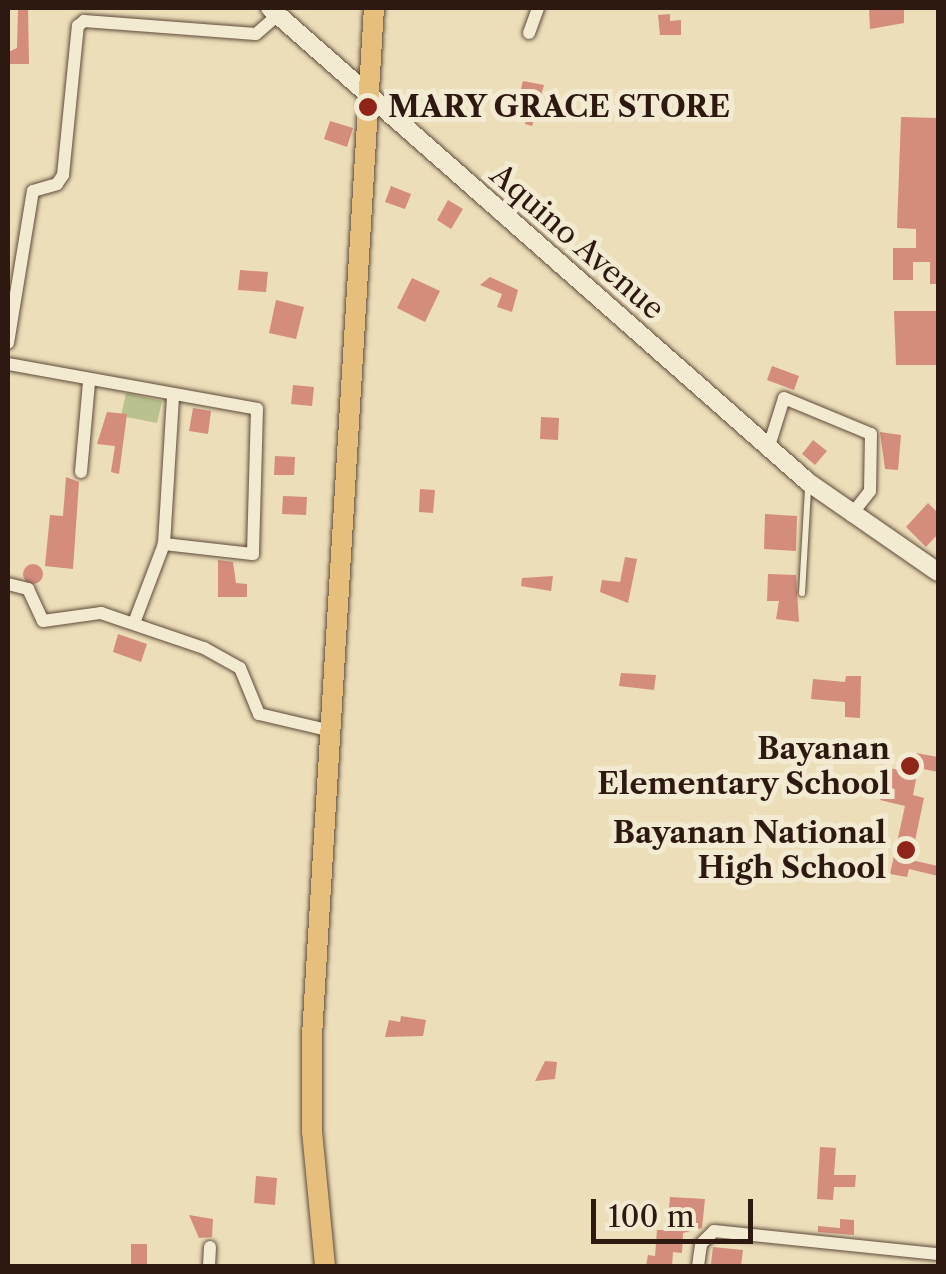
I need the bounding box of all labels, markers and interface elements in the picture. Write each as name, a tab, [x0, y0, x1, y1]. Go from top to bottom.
place label: MARY GRACE STORE	[388, 89, 731, 125]
marker: MARY GRACE STORE	[357, 96, 379, 118]
street label: Aquino Avenue	[482, 156, 672, 328]
place label: Bayanan Elementary School	[596, 731, 890, 802]
marker: Bayanan Elementary School	[899, 755, 921, 777]
place label: Bayanan National High School	[613, 815, 886, 886]
marker: Bayanan National High School	[895, 839, 917, 861]
scale bar	[596, 1179, 758, 1241]
text: 100 m	[608, 1198, 695, 1235]

